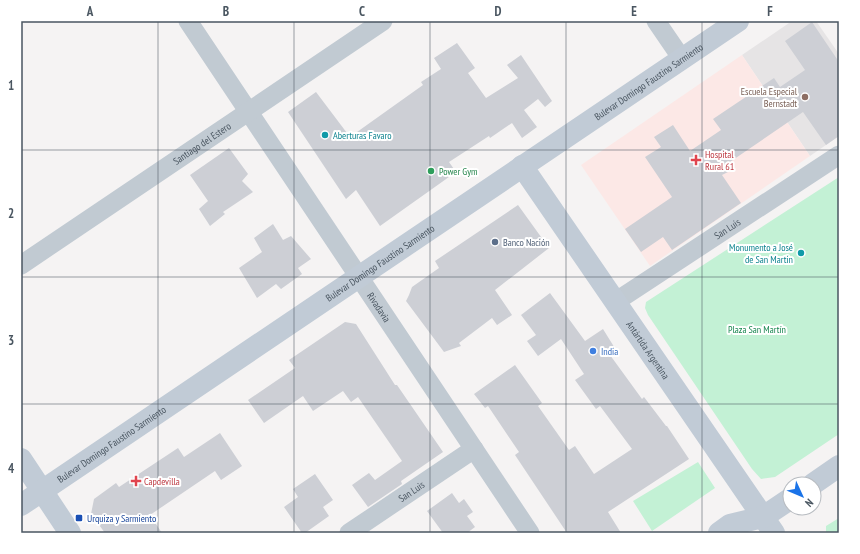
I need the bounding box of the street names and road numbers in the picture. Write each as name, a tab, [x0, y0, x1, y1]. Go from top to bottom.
street label: Bulevar Domingo Faustino Sarmiento	[592, 41, 706, 123]
street label: Santiago del Estero	[171, 119, 233, 168]
street label: San Luis	[712, 215, 743, 242]
street label: Bulevar Domingo Faustino Sarmiento	[323, 222, 437, 304]
street label: Rivadavia	[364, 290, 393, 325]
street label: Antártida Argentina	[623, 319, 672, 382]
street label: Bulevar Domingo Faustino Sarmiento	[55, 403, 168, 486]
street label: San Luis	[396, 478, 428, 505]

